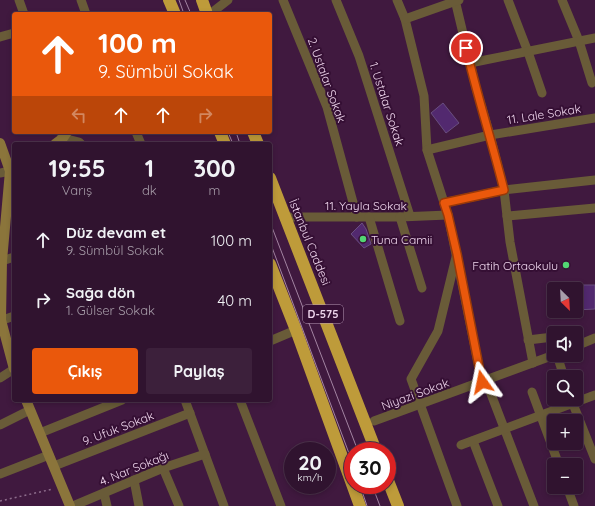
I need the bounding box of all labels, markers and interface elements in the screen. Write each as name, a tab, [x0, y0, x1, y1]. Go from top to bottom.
text: 100 m	[98, 25, 177, 60]
icon: ahead	[32, 28, 84, 80]
pin	[449, 31, 483, 65]
street label: 2. Ustalar Sokak	[305, 35, 349, 125]
icon: arrive	[455, 37, 477, 59]
text: 9. Sümbül Sokak	[98, 60, 234, 83]
street label: 1. Ustalar Sokak	[366, 60, 408, 148]
street label: 11. Lale Sokak	[506, 101, 582, 127]
icon: left	[68, 104, 90, 126]
icon: ahead	[110, 104, 132, 126]
icon: ahead	[152, 104, 174, 126]
icon: right	[194, 104, 216, 126]
text: 19:55	[48, 153, 106, 183]
text: 1	[145, 153, 154, 183]
text: 300	[193, 153, 236, 183]
text: Varış	[62, 182, 92, 198]
text: dk	[142, 182, 157, 198]
text: m	[208, 182, 220, 198]
street label: İstanbul Caddesi	[286, 197, 334, 287]
street label: 11. Yayla Sokak	[325, 198, 407, 213]
text: Düz devam et	[66, 223, 166, 242]
icon: ahead	[32, 229, 54, 251]
text: 100 m	[211, 231, 252, 250]
place label: Tuna Camii	[371, 232, 432, 247]
marker: Tuna Camii	[358, 234, 368, 244]
text: 9. Sümbül Sokak	[66, 242, 164, 258]
place label: Fatih Ortaokulu	[472, 258, 558, 273]
marker: Fatih Ortaokulu	[561, 260, 571, 270]
north arrow	[547, 282, 583, 318]
map controls	[547, 282, 583, 494]
text: Sağa dön	[66, 283, 135, 302]
icon: right	[32, 289, 54, 311]
text: 40 m	[217, 291, 252, 310]
text: 1. Gülser Sokak	[66, 302, 155, 318]
road number: D-575	[303, 305, 343, 323]
button: sound	[547, 326, 583, 362]
button: Çıkış	[32, 348, 138, 394]
button: Paylaş	[146, 348, 252, 394]
position arrow	[461, 361, 503, 403]
button: search	[547, 370, 583, 406]
street label: Niyazi Sokak	[379, 375, 451, 413]
street label: 9. Ufuk Sokak	[80, 408, 156, 448]
button: +	[547, 414, 583, 450]
speed limit sign: 30	[344, 442, 396, 494]
street label: 4. Nar Sokağı	[97, 447, 171, 489]
text: 20	[298, 450, 322, 475]
button: −	[547, 458, 583, 494]
text: km/h	[297, 471, 323, 484]

